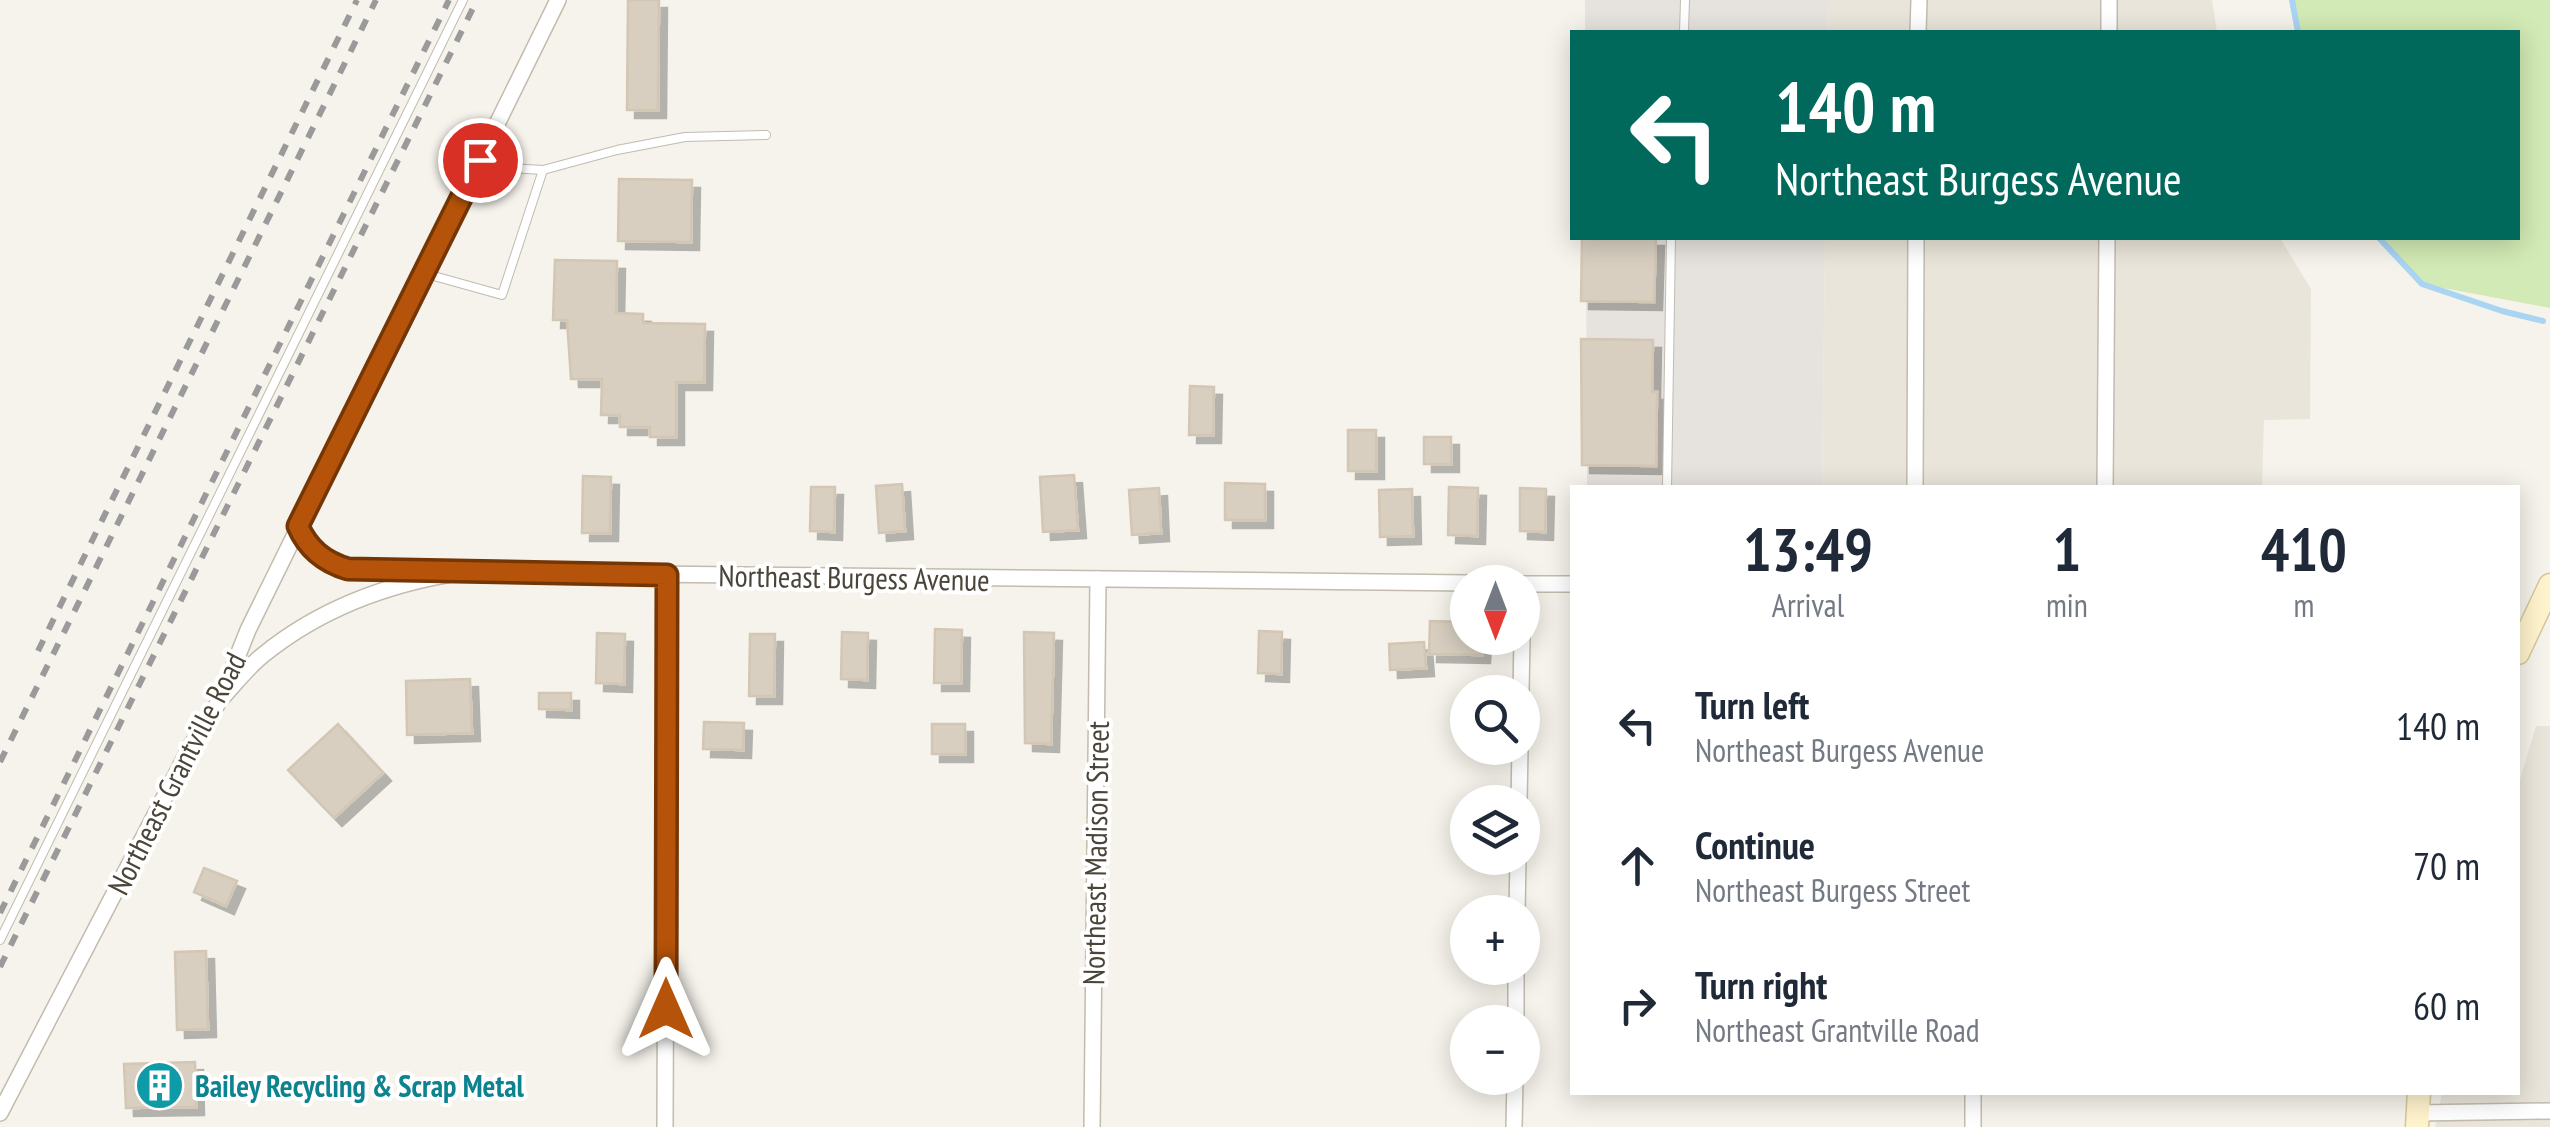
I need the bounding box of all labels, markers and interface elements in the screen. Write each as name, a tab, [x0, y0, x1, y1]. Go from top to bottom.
text: 140 m	[1775, 61, 1936, 151]
icon: left	[1610, 70, 1740, 200]
pin	[438, 118, 523, 203]
icon: arrive	[453, 133, 508, 188]
text: Northeast Burgess Avenue	[1775, 149, 2182, 207]
text: 13:49	[1743, 510, 1873, 588]
text: 1	[2053, 510, 2081, 588]
text: 410	[2261, 510, 2347, 588]
street label: Northeast Burgess Avenue	[718, 555, 990, 599]
north arrow	[1450, 565, 1540, 655]
map controls	[1450, 565, 1540, 1095]
text: Arrival	[1772, 584, 1844, 626]
text: min	[2046, 584, 2088, 626]
text: m	[2293, 584, 2314, 626]
street label: Northeast Grantville Road	[98, 645, 254, 901]
button: search	[1450, 675, 1540, 765]
text: Turn left	[1695, 680, 1809, 729]
icon: left	[1610, 698, 1665, 753]
text: 140 m	[2396, 701, 2480, 750]
street label: Northeast Madison Street	[1073, 720, 1117, 985]
text: Northeast Burgess Avenue	[1695, 729, 1984, 771]
button: layers	[1450, 785, 1540, 875]
text: Continue	[1695, 820, 1815, 869]
icon: ahead	[1610, 838, 1665, 893]
text: 70 m	[2413, 841, 2480, 890]
text: Northeast Burgess Street	[1695, 869, 1970, 911]
button: +	[1450, 895, 1540, 985]
position arrow	[614, 957, 718, 1061]
text: Turn right	[1695, 960, 1827, 1009]
icon: right	[1610, 978, 1665, 1033]
text: 60 m	[2413, 981, 2480, 1030]
button: −	[1450, 1005, 1540, 1095]
text: Northeast Grantville Road	[1695, 1009, 1980, 1051]
building icon: Bailey Recycling & Scrap Metal	[134, 1059, 186, 1111]
place label: Bailey Recycling & Scrap Metal	[195, 1066, 525, 1105]

